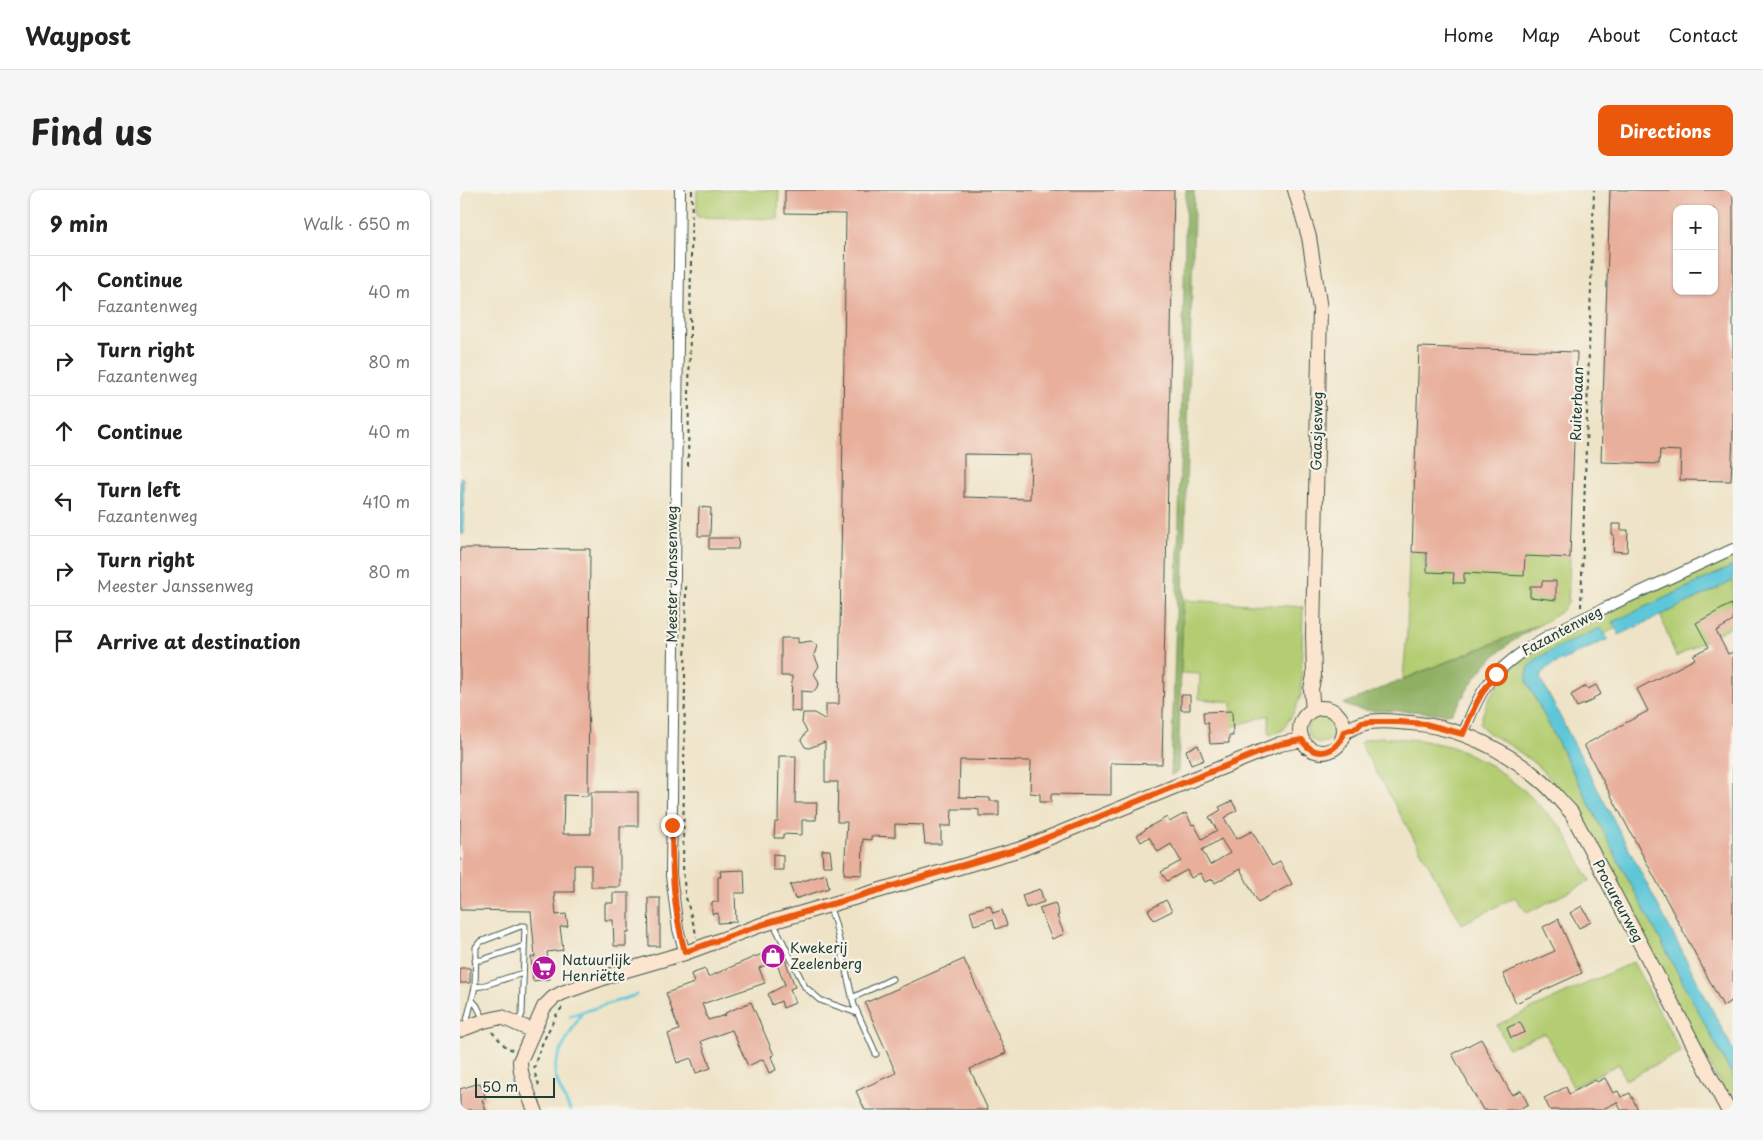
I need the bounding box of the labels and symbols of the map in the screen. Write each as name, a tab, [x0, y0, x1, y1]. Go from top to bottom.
street label: Ruiterbaan	[1565, 366, 1588, 442]
street label: Gaasjesweg	[1305, 391, 1328, 471]
street label: Meester Janssenweg	[661, 505, 682, 643]
street label: Fazantenweg	[1518, 601, 1606, 661]
route start	[1485, 663, 1508, 686]
route end	[661, 814, 684, 837]
street label: Procureurweg	[1588, 856, 1649, 946]
place label: Kwekerij Zeelenberg	[790, 937, 862, 974]
shop icon: Kwekerij Zeelenberg	[760, 943, 786, 969]
place label: Natuurlijk Henriëtte	[562, 949, 631, 986]
supermarket icon: Natuurlijk Henriëtte	[531, 955, 557, 981]
scale bar	[475, 1075, 555, 1098]

